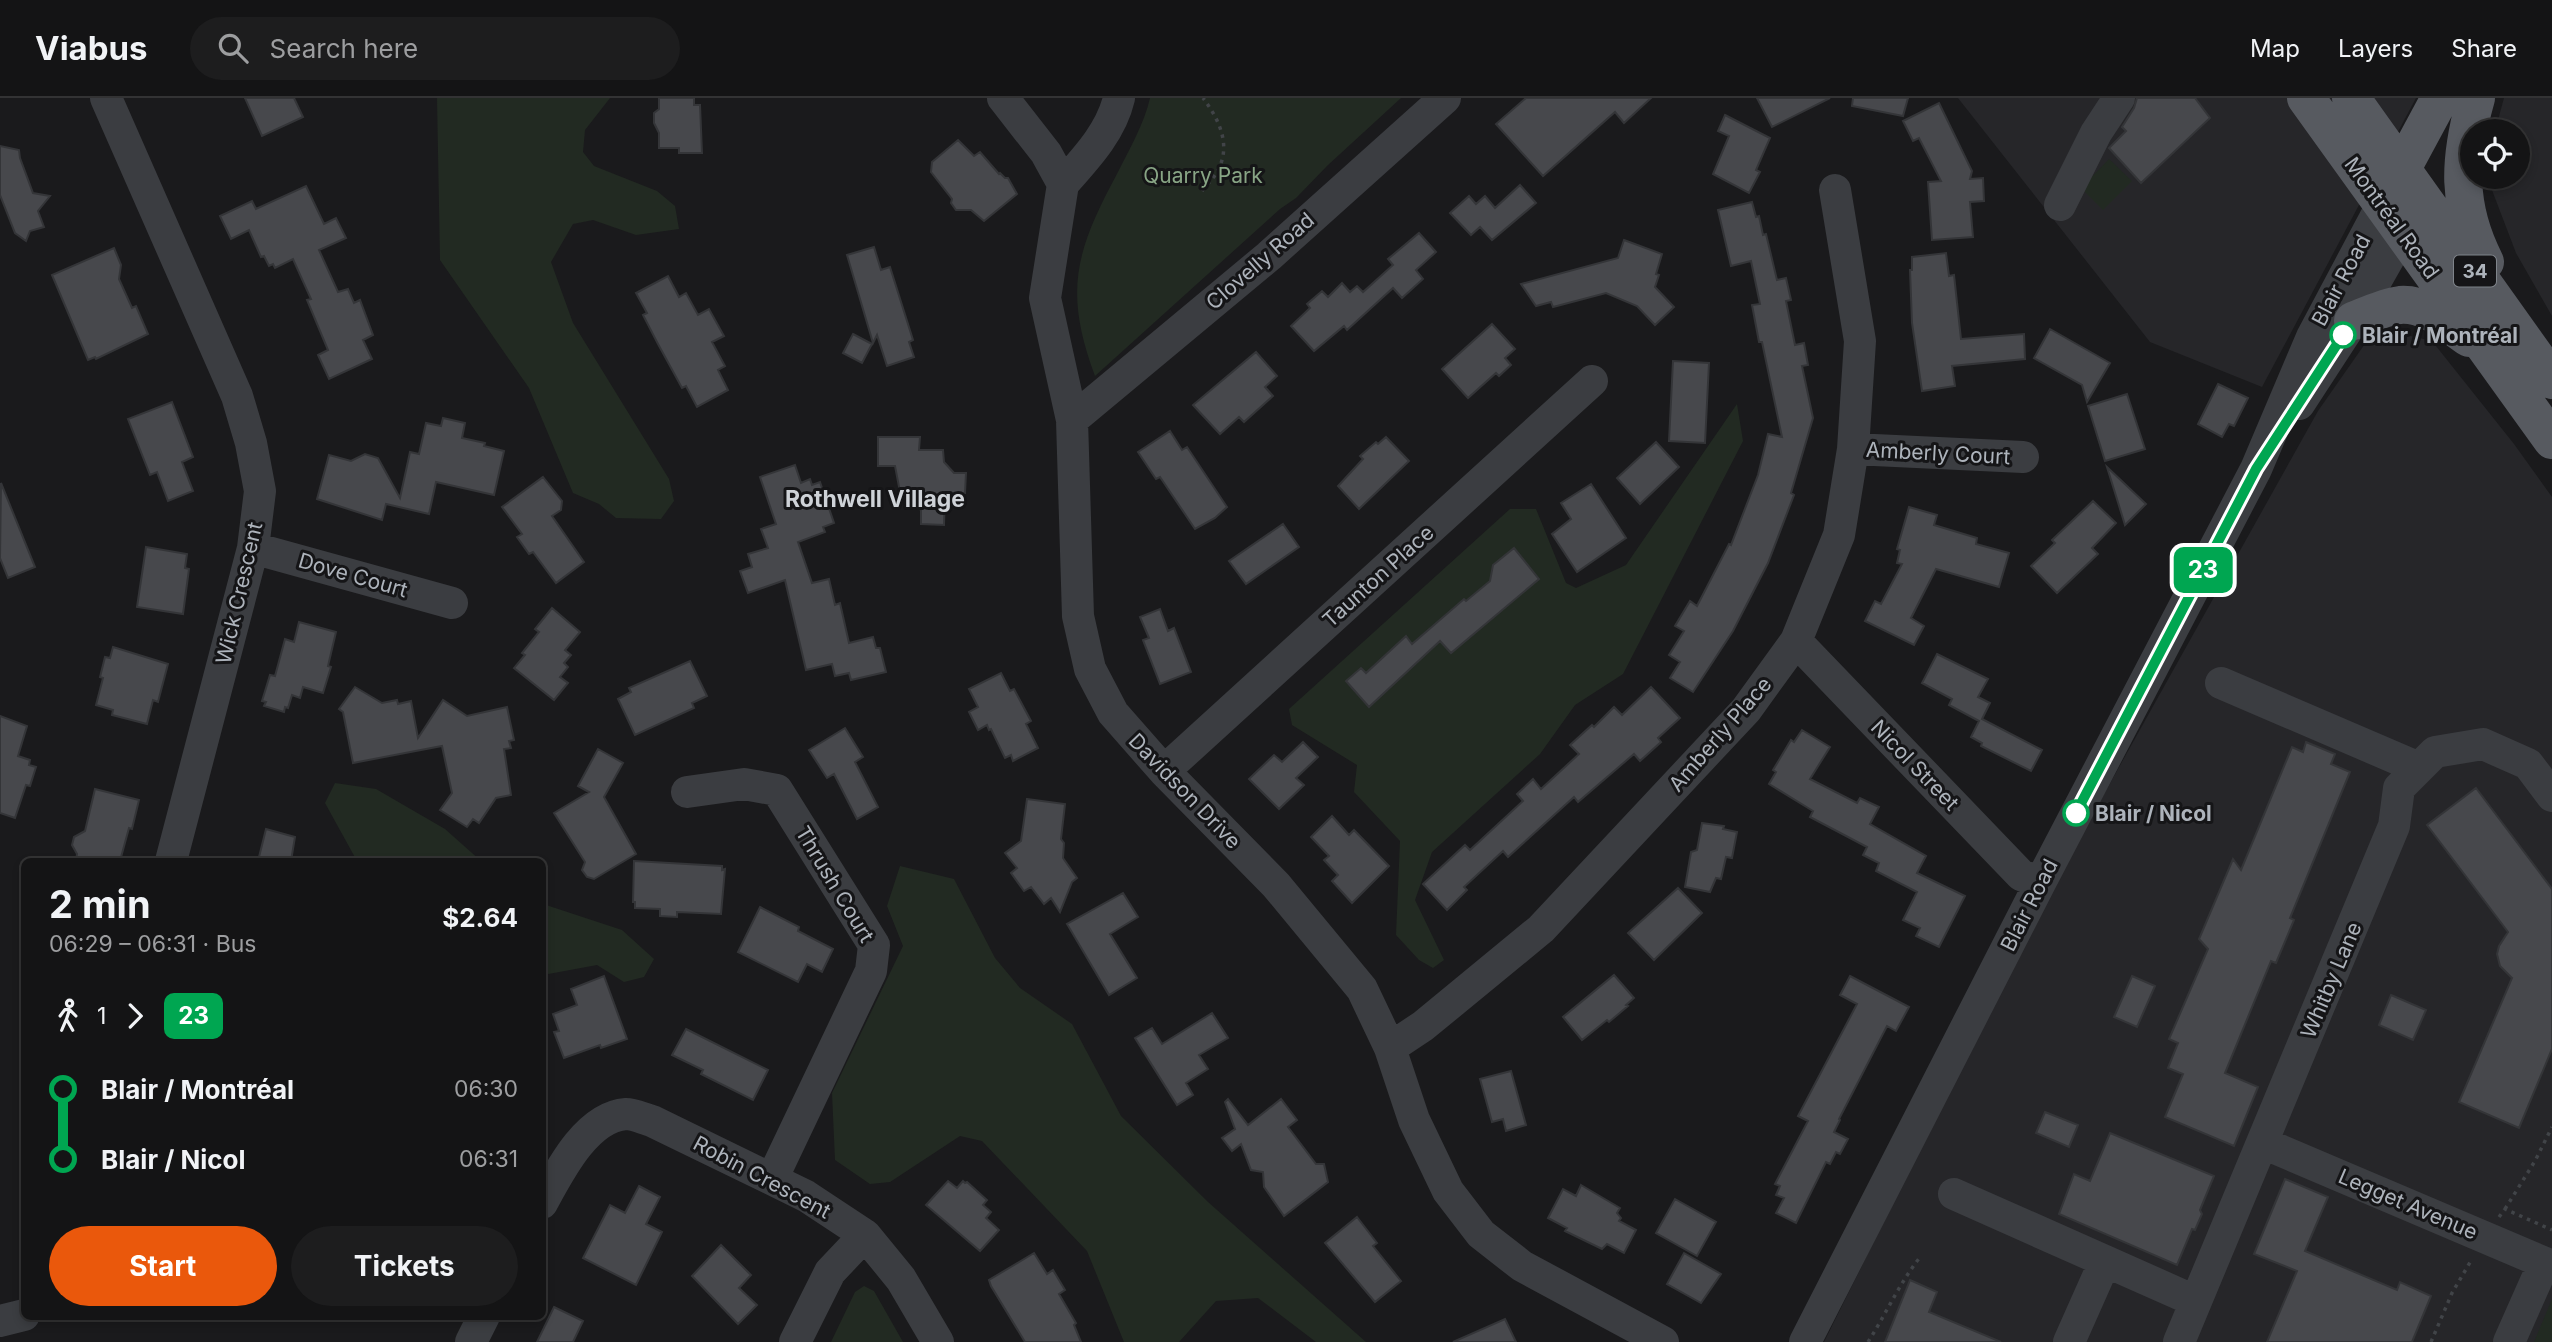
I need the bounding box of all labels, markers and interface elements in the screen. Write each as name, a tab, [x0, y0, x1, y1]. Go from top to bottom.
search box	[190, 17, 680, 80]
text: Viabus	[35, 28, 148, 68]
icon: search	[214, 29, 252, 67]
text: Search here	[270, 33, 418, 64]
text: Map	[2250, 34, 2300, 63]
text: Layers	[2338, 34, 2413, 63]
text: Share	[2451, 34, 2517, 63]
map controls	[2460, 119, 2530, 189]
button: locate	[2460, 119, 2530, 189]
street label: Montréal Road	[2339, 152, 2445, 284]
park label: Quarry Park	[1143, 163, 1263, 188]
street label: Clovelly Road	[1201, 207, 1319, 315]
street label: Blair Road	[2306, 230, 2376, 330]
road number: 34	[2454, 256, 2496, 286]
marker: Blair / Montréal	[2330, 322, 2356, 348]
place label: Blair / Montréal	[2362, 323, 2518, 348]
street label: Amberly Court	[1865, 437, 2011, 469]
district label: Rothwell Village	[785, 485, 965, 513]
street label: Wick Crescent	[211, 519, 268, 666]
street label: Taunton Place	[1317, 520, 1439, 632]
line badge: 23	[2172, 547, 2234, 593]
street label: Dove Court	[296, 548, 411, 603]
text: 23	[2188, 555, 2218, 584]
street label: Amberly Place	[1663, 672, 1777, 796]
street label: Nicol Street	[1866, 715, 1964, 815]
street label: Davidson Drive	[1124, 728, 1246, 854]
marker: Blair / Nicol	[2063, 800, 2089, 826]
place label: Blair / Nicol	[2095, 801, 2212, 826]
street label: Thrush Court	[791, 821, 880, 947]
street label: Blair Road	[1995, 855, 2063, 955]
text: 2 min	[49, 881, 151, 927]
text: $2.64	[442, 902, 518, 933]
street label: Whitby Lane	[2295, 918, 2367, 1042]
text: 06:29 – 06:31 · Bus	[49, 930, 256, 958]
icon: walk	[49, 997, 87, 1035]
icon: forward	[116, 997, 154, 1035]
text: 23	[178, 1001, 209, 1030]
text: 1	[97, 1002, 106, 1030]
text: Blair / Montréal	[101, 1074, 294, 1105]
text: 06:30	[454, 1075, 518, 1103]
street label: Robin Crescent	[689, 1130, 835, 1224]
text: Blair / Nicol	[101, 1144, 246, 1175]
text: 06:31	[459, 1145, 518, 1173]
street label: Legget Avenue	[2335, 1163, 2481, 1245]
button: Start	[49, 1226, 277, 1306]
button: Tickets	[291, 1226, 518, 1306]

